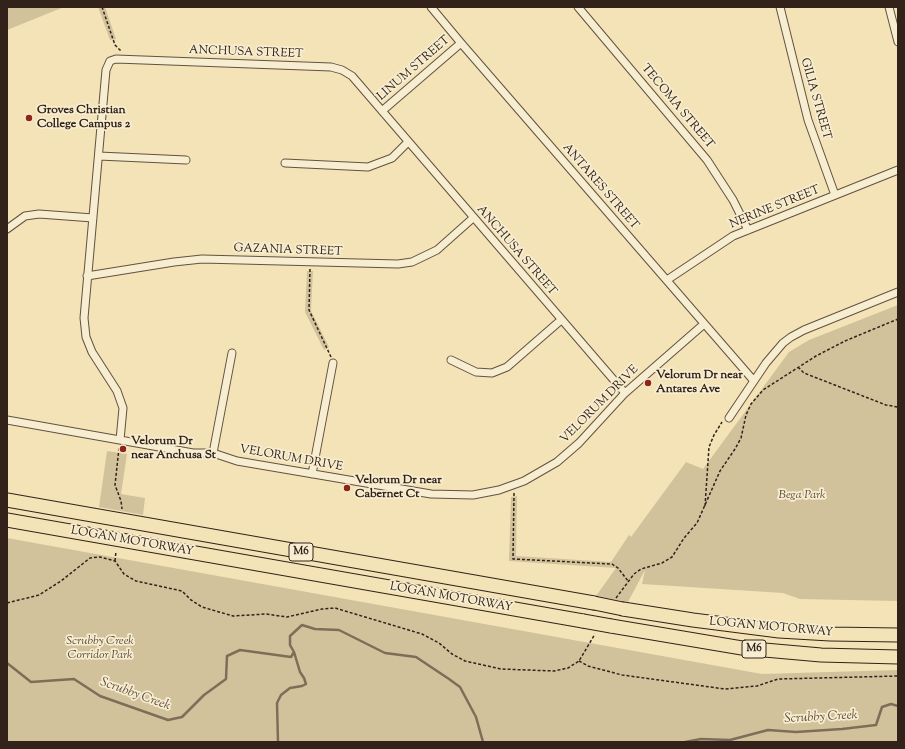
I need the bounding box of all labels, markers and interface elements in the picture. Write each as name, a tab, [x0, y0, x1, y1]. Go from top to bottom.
street label: LINUM STREET	[375, 34, 453, 104]
street label: ANCHUSA STREET	[189, 44, 303, 62]
street label: GILIA STREET	[796, 56, 834, 142]
street label: TECOMA STREET	[637, 62, 717, 152]
place label: Groves Christian College Campus 2	[37, 104, 130, 132]
marker: Groves Christian College Campus 2	[24, 113, 34, 123]
street label: ANTARES STREET	[559, 141, 641, 233]
street label: NERINE STREET	[728, 183, 822, 233]
street label: ANCHUSA STREET	[473, 203, 559, 299]
street label: GAZANIA STREET	[233, 242, 343, 260]
street label: VELORUM DRIVE	[558, 363, 642, 447]
place label: Velorum Dr near Antares Ave	[656, 369, 743, 397]
marker: Velorum Dr near Antares Ave	[643, 378, 653, 388]
place label: Velorum Dr near Anchusa St	[131, 435, 216, 463]
street label: VELORUM DRIVE	[238, 443, 344, 475]
marker: Velorum Dr near Anchusa St	[118, 444, 128, 454]
place label: Velorum Dr near Cabernet Ct	[355, 474, 442, 502]
marker: Velorum Dr near Cabernet Ct	[342, 483, 352, 493]
park label: Bega Park	[779, 489, 825, 503]
street label: LOGAN MOTORWAY	[70, 524, 194, 560]
road number: M6	[289, 543, 313, 561]
street label: LOGAN MOTORWAY	[389, 580, 513, 616]
street label: LOGAN MOTORWAY	[708, 615, 834, 641]
park label: Scrubby Creek Corridor Park	[66, 635, 134, 663]
road number: M6	[742, 640, 766, 658]
water label: Scrubby Creek	[98, 675, 172, 715]
water label: Scrubby Creek	[784, 708, 858, 728]

